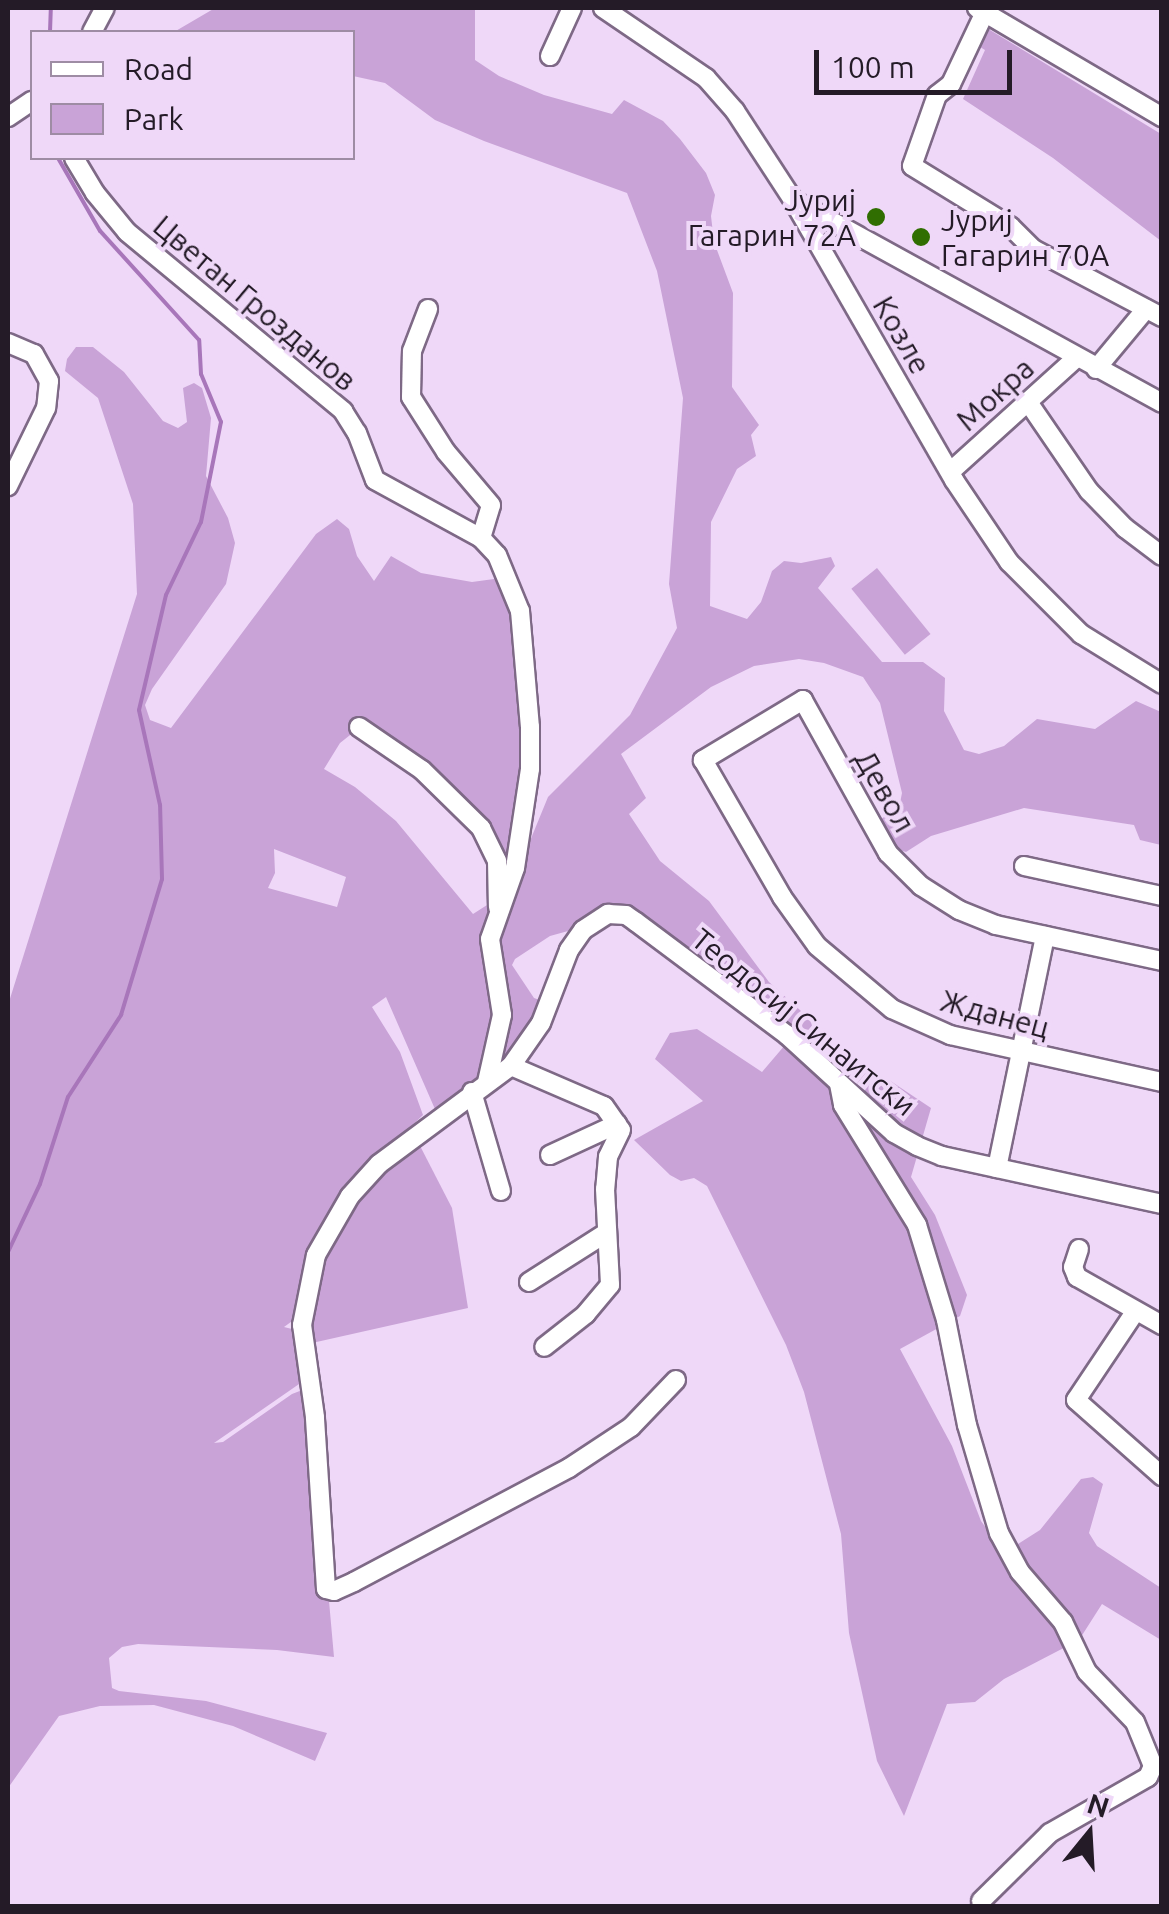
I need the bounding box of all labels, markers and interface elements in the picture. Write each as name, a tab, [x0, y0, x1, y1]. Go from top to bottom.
legend	[30, 30, 355, 160]
scale bar	[819, 30, 1016, 92]
text: 100 m	[831, 50, 915, 84]
text: Road	[124, 52, 193, 86]
text: Park	[124, 102, 184, 136]
place label: Јуриј Гагарин 72А	[688, 182, 856, 252]
place label: Јуриј Гагарин 70А	[941, 202, 1109, 272]
marker: Јуриј Гагарин 72А	[865, 206, 887, 228]
street label: Цветан Грозданов	[146, 208, 364, 398]
marker: Јуриј Гагарин 70А	[910, 226, 932, 248]
street label: Козле	[865, 290, 939, 380]
street label: Мокра	[949, 350, 1041, 438]
street label: Девол	[847, 743, 923, 839]
street label: Теодосиј Синаитски	[685, 921, 923, 1123]
street label: Жданец	[937, 982, 1053, 1046]
north arrow	[1039, 1784, 1139, 1884]
text: N	[1084, 1787, 1113, 1823]

